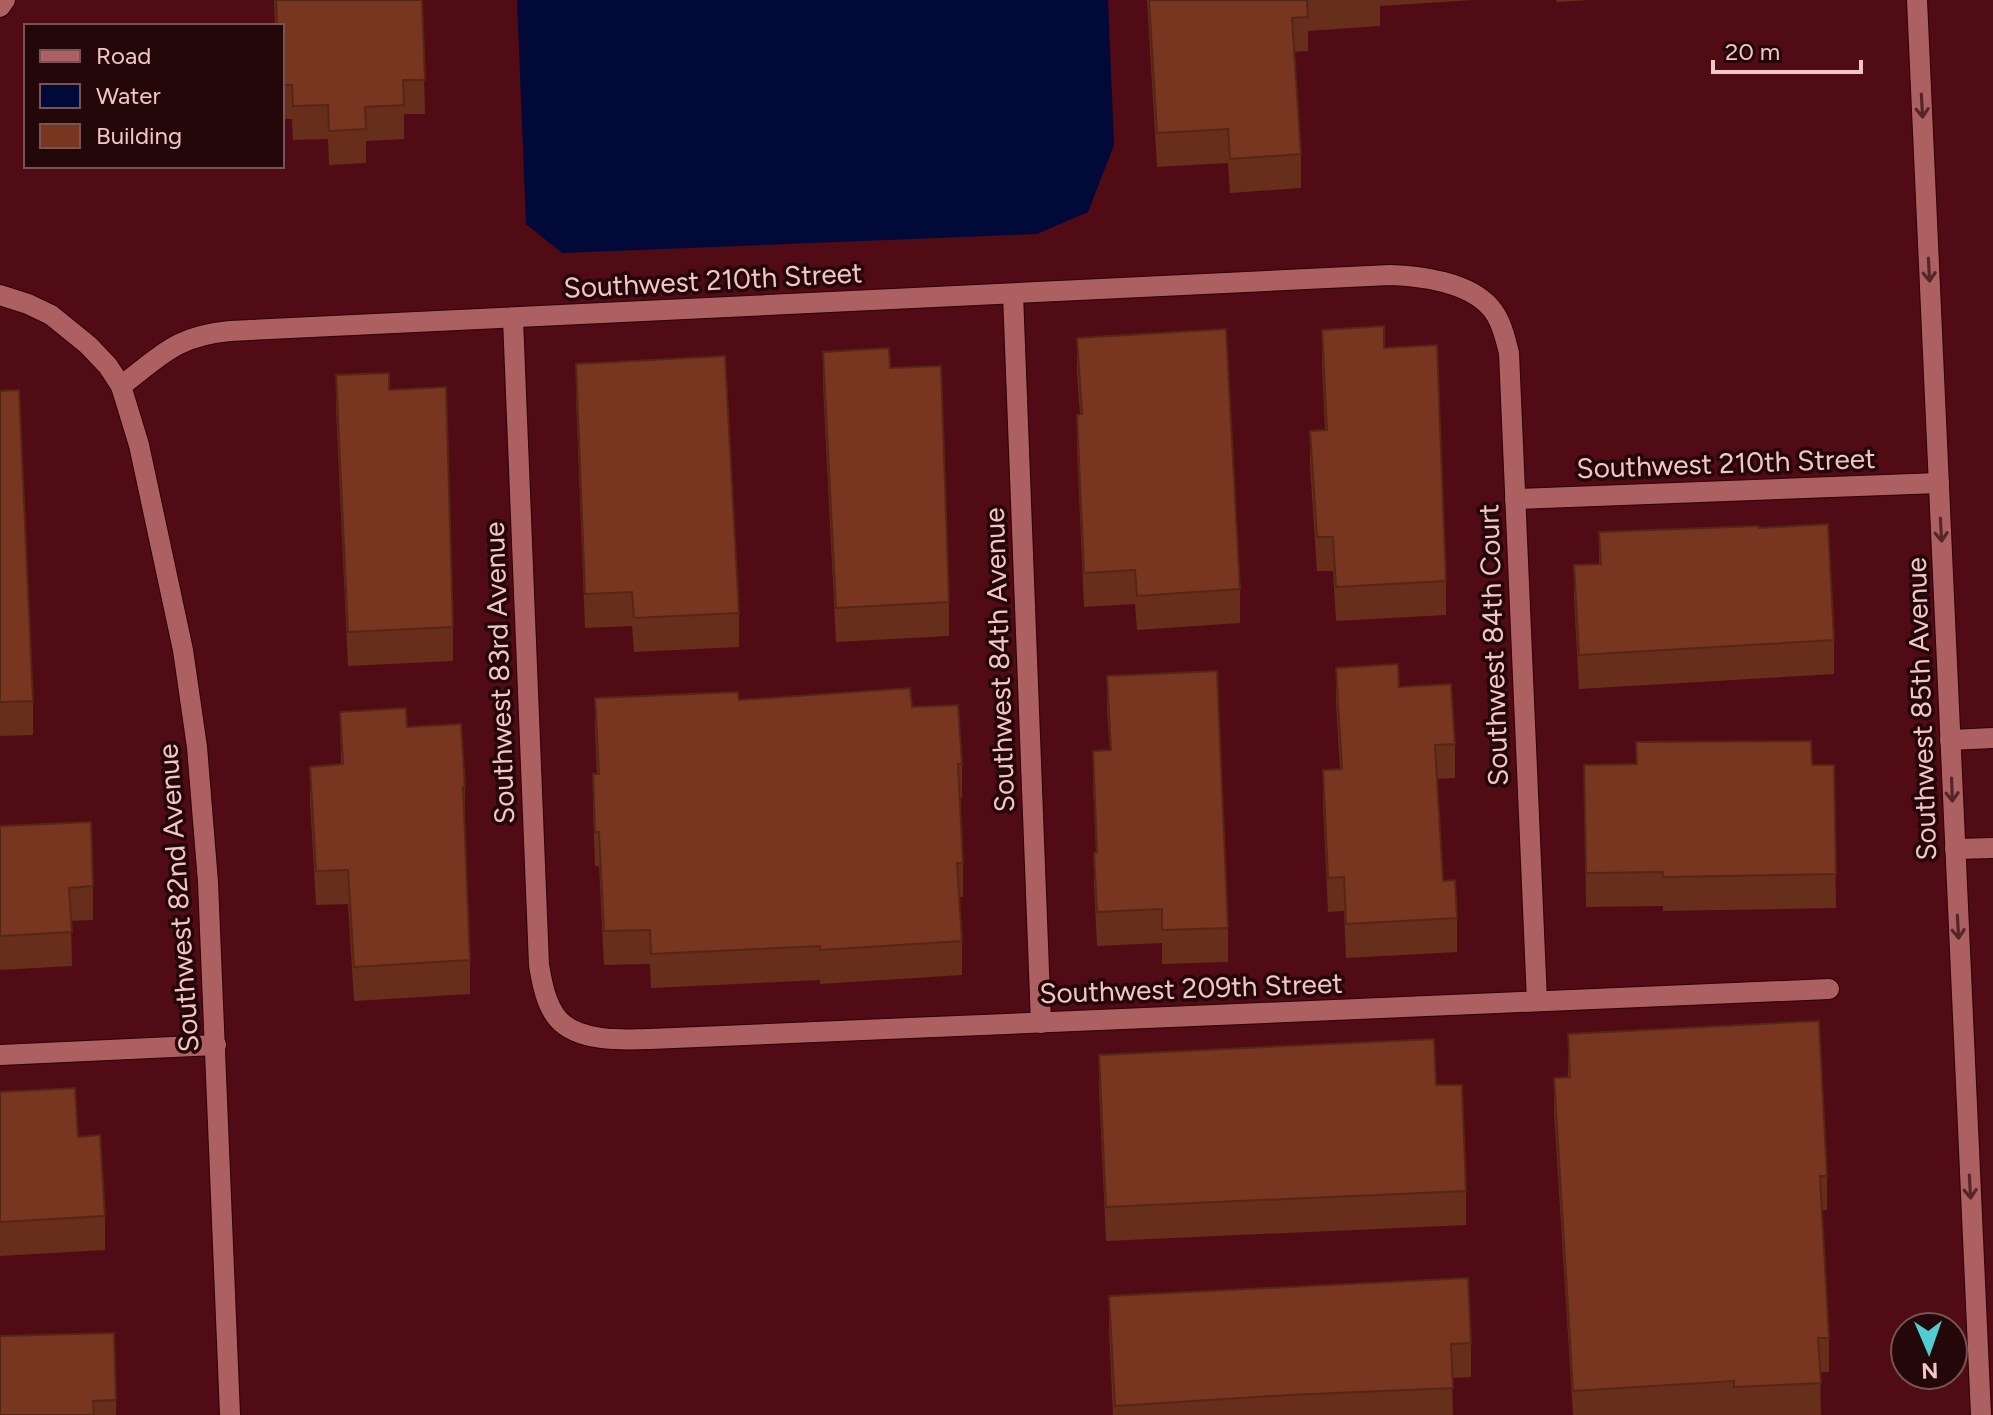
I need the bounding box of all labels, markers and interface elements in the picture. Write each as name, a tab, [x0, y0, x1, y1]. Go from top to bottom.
legend	[24, 24, 284, 168]
scale bar	[1713, 24, 1861, 74]
text: 20 m	[1725, 37, 1780, 66]
text: Road	[96, 41, 151, 70]
text: Water	[96, 81, 161, 110]
one-way arrow	[1914, 92, 1929, 119]
text: Building	[96, 121, 182, 150]
street label: Southwest 210th Street	[563, 255, 863, 305]
one-way arrow	[1922, 256, 1937, 283]
street label: Southwest 210th Street	[1576, 441, 1876, 485]
street label: Southwest 84th Court	[1471, 503, 1515, 787]
street label: Southwest 84th Avenue	[977, 507, 1021, 813]
one-way arrow	[1934, 516, 1949, 543]
street label: Southwest 83rd Avenue	[477, 521, 521, 825]
street label: Southwest 85th Avenue	[1899, 557, 1943, 861]
street label: Southwest 82nd Avenue	[150, 743, 206, 1053]
one-way arrow	[1945, 776, 1960, 803]
one-way arrow	[1951, 913, 1966, 940]
street label: Southwest 209th Street	[1039, 966, 1343, 1010]
one-way arrow	[1963, 1173, 1978, 1200]
north arrow	[1889, 1311, 1969, 1391]
text: N	[1921, 1357, 1939, 1384]

